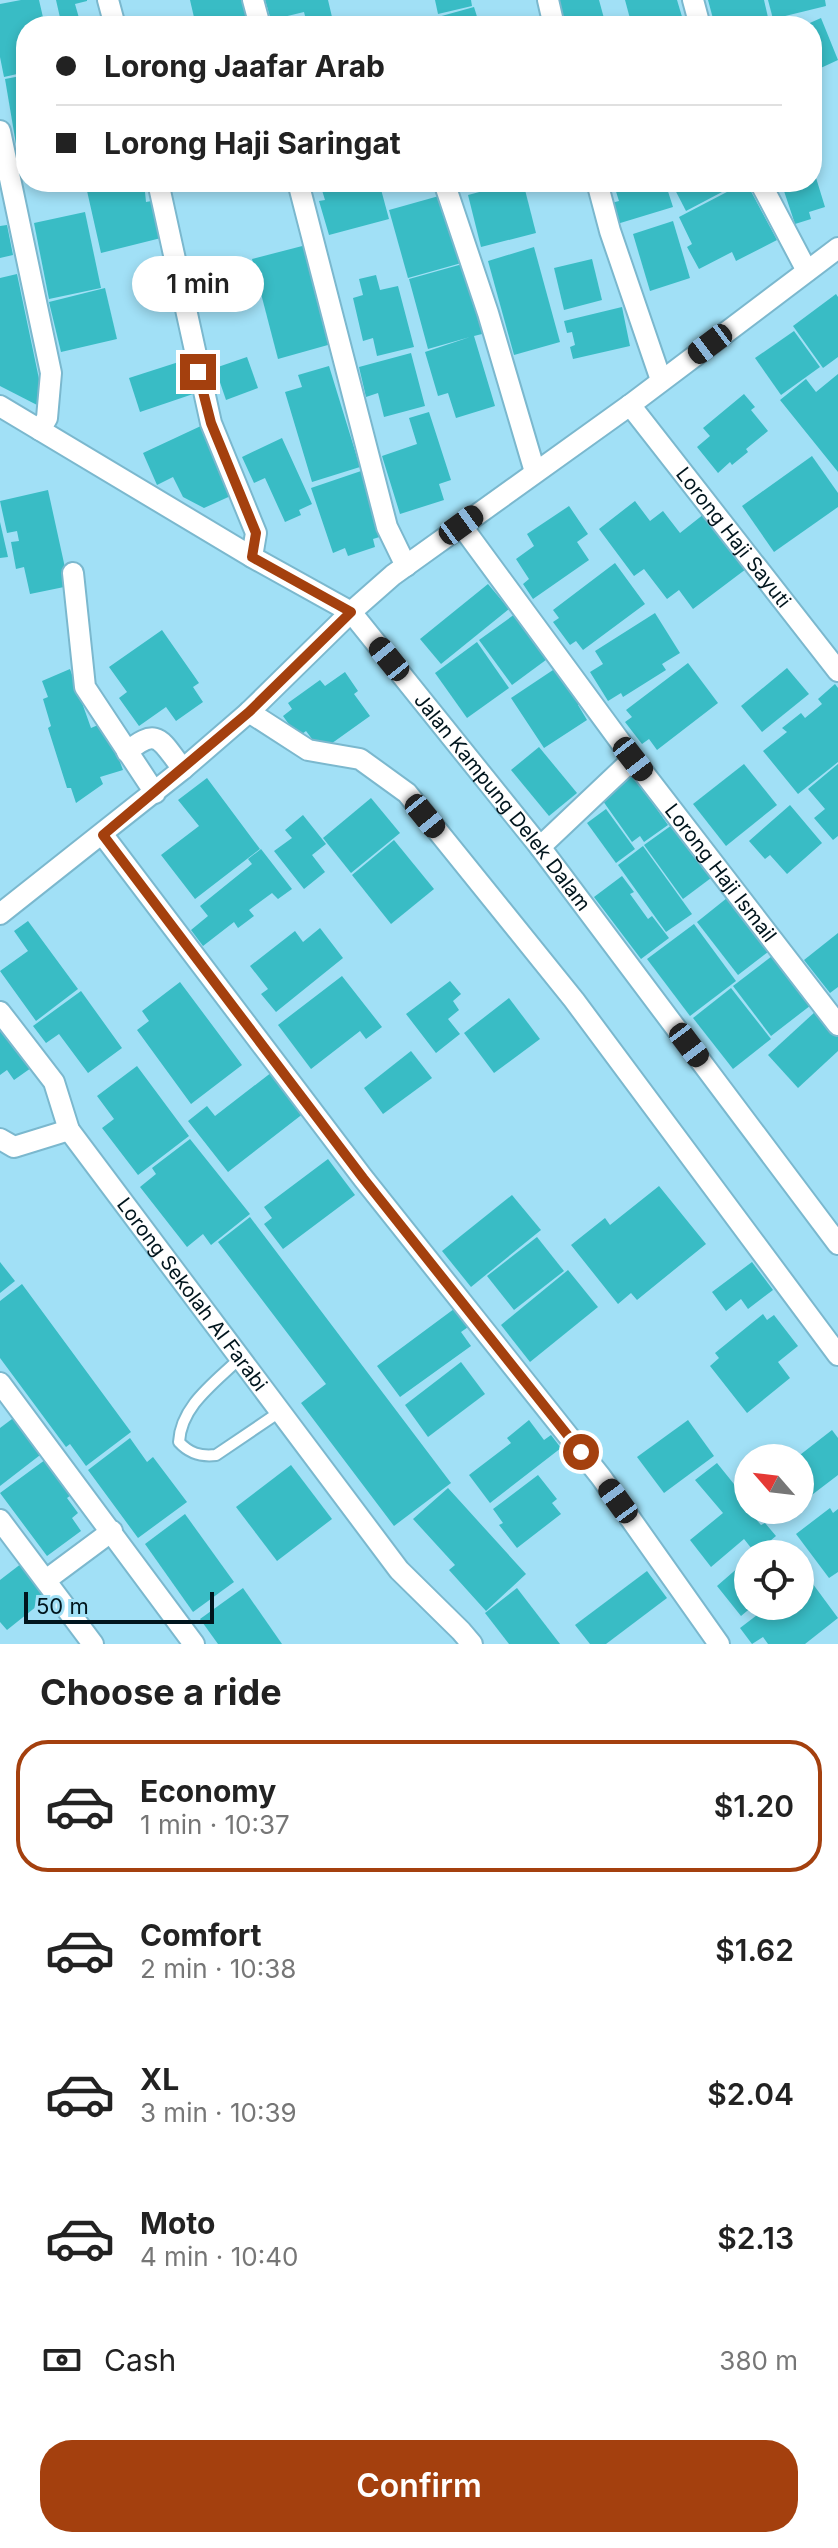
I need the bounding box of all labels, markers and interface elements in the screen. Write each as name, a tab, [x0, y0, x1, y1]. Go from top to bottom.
text: Lorong Jaafar Arab	[104, 48, 385, 84]
text: Lorong Haji Saringat	[104, 125, 401, 161]
callout: 1 min	[132, 256, 264, 312]
text: 1 min	[166, 268, 230, 299]
car	[684, 320, 736, 368]
route end	[180, 354, 216, 390]
street label: Lorong Haji Sayuti	[671, 462, 796, 612]
car	[435, 501, 487, 549]
car	[365, 633, 413, 685]
street label: Jalan Kampung Delek Dalam	[409, 688, 596, 916]
car	[609, 733, 657, 785]
car	[401, 790, 449, 842]
street label: Lorong Haji Ismail	[660, 799, 781, 947]
car	[665, 1019, 713, 1071]
street label: Lorong Sekolah Al Farabi	[112, 1193, 272, 1396]
route start	[563, 1434, 599, 1470]
north arrow	[734, 1444, 814, 1524]
map controls	[734, 1444, 814, 1620]
car	[594, 1475, 642, 1527]
button: locate	[734, 1540, 814, 1620]
scale bar	[24, 1588, 214, 1624]
text: 50 m	[36, 1593, 89, 1619]
text: Choose a ride	[40, 1670, 282, 1714]
icon: car	[44, 1770, 116, 1842]
text: Economy	[140, 1773, 276, 1809]
text: $1.20	[714, 1788, 794, 1824]
text: 1 min · 10:37	[140, 1809, 290, 1840]
icon: car	[44, 1914, 116, 1986]
text: Comfort	[140, 1917, 261, 1953]
text: $1.62	[715, 1932, 794, 1968]
text: 2 min · 10:38	[140, 1953, 296, 1984]
icon: car	[44, 2058, 116, 2130]
text: XL	[140, 2061, 179, 2097]
text: $2.04	[707, 2076, 794, 2112]
text: 3 min · 10:39	[140, 2097, 297, 2128]
icon: car	[44, 2202, 116, 2274]
text: Moto	[140, 2205, 215, 2241]
text: $2.13	[717, 2220, 794, 2256]
text: 4 min · 10:40	[140, 2241, 298, 2272]
icon: cash	[40, 2338, 84, 2382]
text: Cash	[104, 2342, 176, 2378]
text: 380 m	[719, 2345, 798, 2376]
button: Confirm	[40, 2440, 798, 2532]

